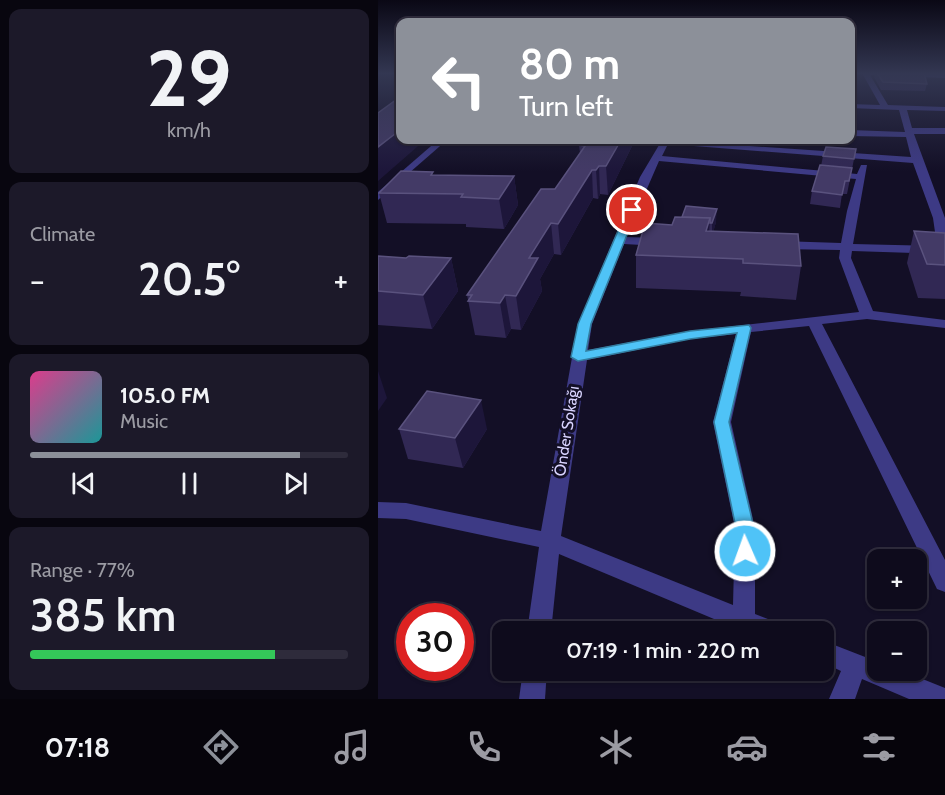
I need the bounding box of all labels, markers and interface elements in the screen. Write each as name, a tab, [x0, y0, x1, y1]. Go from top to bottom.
text: 29	[146, 31, 232, 126]
text: 80 m	[519, 38, 620, 90]
icon: left	[420, 42, 498, 120]
text: Turn left	[519, 90, 613, 123]
text: km/h	[167, 118, 211, 142]
pin	[606, 184, 657, 235]
icon: arrive	[615, 193, 648, 226]
text: Climate	[30, 222, 95, 246]
text: 20.5°	[138, 252, 240, 306]
text: −	[30, 260, 45, 300]
text: +	[333, 260, 348, 300]
text: 105.0 FM	[120, 382, 210, 409]
street label: Önder Sokağı	[550, 385, 583, 478]
text: Music	[120, 409, 168, 433]
icon: previous	[67, 467, 100, 500]
icon: pause	[173, 467, 206, 500]
icon: next	[279, 467, 312, 500]
position arrow	[713, 519, 777, 583]
map controls	[867, 549, 927, 681]
button: +	[867, 549, 927, 609]
text: Range · 77%	[30, 558, 135, 582]
text: 385 km	[30, 588, 176, 642]
speed limit sign: 30	[396, 603, 474, 681]
button: −	[867, 621, 927, 681]
text: 07:19 · 1 min · 220 m	[566, 637, 760, 664]
icon: directions	[200, 726, 242, 768]
icon: music	[331, 726, 373, 768]
icon: phone	[463, 726, 505, 768]
icon: climate	[595, 726, 637, 768]
icon: car	[726, 726, 768, 768]
icon: filters	[858, 726, 900, 768]
text: 07:18	[45, 731, 110, 764]

